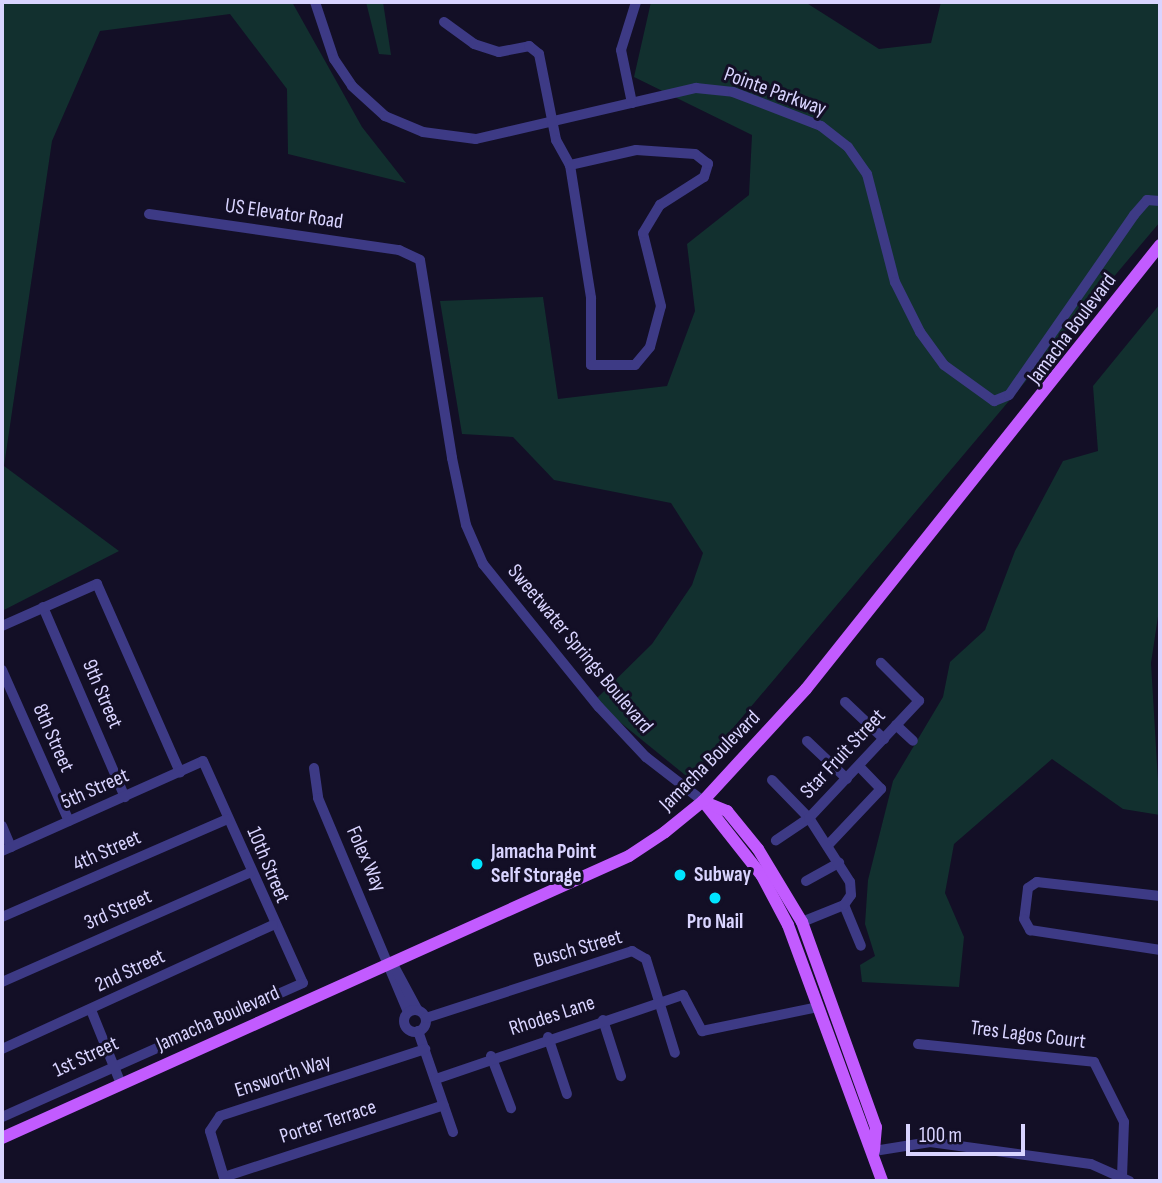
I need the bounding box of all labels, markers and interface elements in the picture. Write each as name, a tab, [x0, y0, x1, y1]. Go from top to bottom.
street label: Pointe Parkway	[720, 62, 830, 122]
street label: US Elevator Road	[223, 193, 345, 235]
street label: Jamacha Boulevard	[1022, 269, 1122, 389]
street label: Sweetwater Springs Boulevard	[502, 559, 658, 739]
street label: 9th Street	[76, 656, 128, 732]
street label: 8th Street	[27, 700, 79, 776]
street label: Star Fruit Street	[795, 704, 891, 804]
street label: Jamacha Boulevard	[654, 705, 766, 817]
street label: 5th Street	[57, 763, 133, 815]
street label: Folex Way	[340, 822, 392, 896]
street label: 10th Street	[241, 823, 295, 907]
street label: 4th Street	[69, 825, 145, 877]
place label: Jamacha Point Self Storage	[491, 839, 596, 889]
marker: Jamacha Point Self Storage	[469, 856, 485, 872]
place label: Subway	[694, 862, 751, 888]
marker: Subway	[672, 867, 688, 883]
street label: 3rd Street	[80, 884, 156, 936]
marker: Pro Nail	[707, 890, 723, 906]
place label: Pro Nail	[687, 909, 743, 935]
street label: Busch Street	[531, 924, 625, 974]
street label: 2nd Street	[91, 944, 169, 998]
street label: Jamacha Boulevard	[153, 981, 283, 1057]
street label: Rhodes Lane	[506, 990, 598, 1042]
street label: Tres Lagos Court	[969, 1015, 1087, 1055]
street label: 1st Street	[49, 1031, 123, 1083]
street label: Ensworth Way	[232, 1049, 334, 1103]
street label: Porter Terrace	[277, 1095, 379, 1149]
scale bar	[910, 1110, 1029, 1154]
text: 100 m	[919, 1123, 962, 1148]

